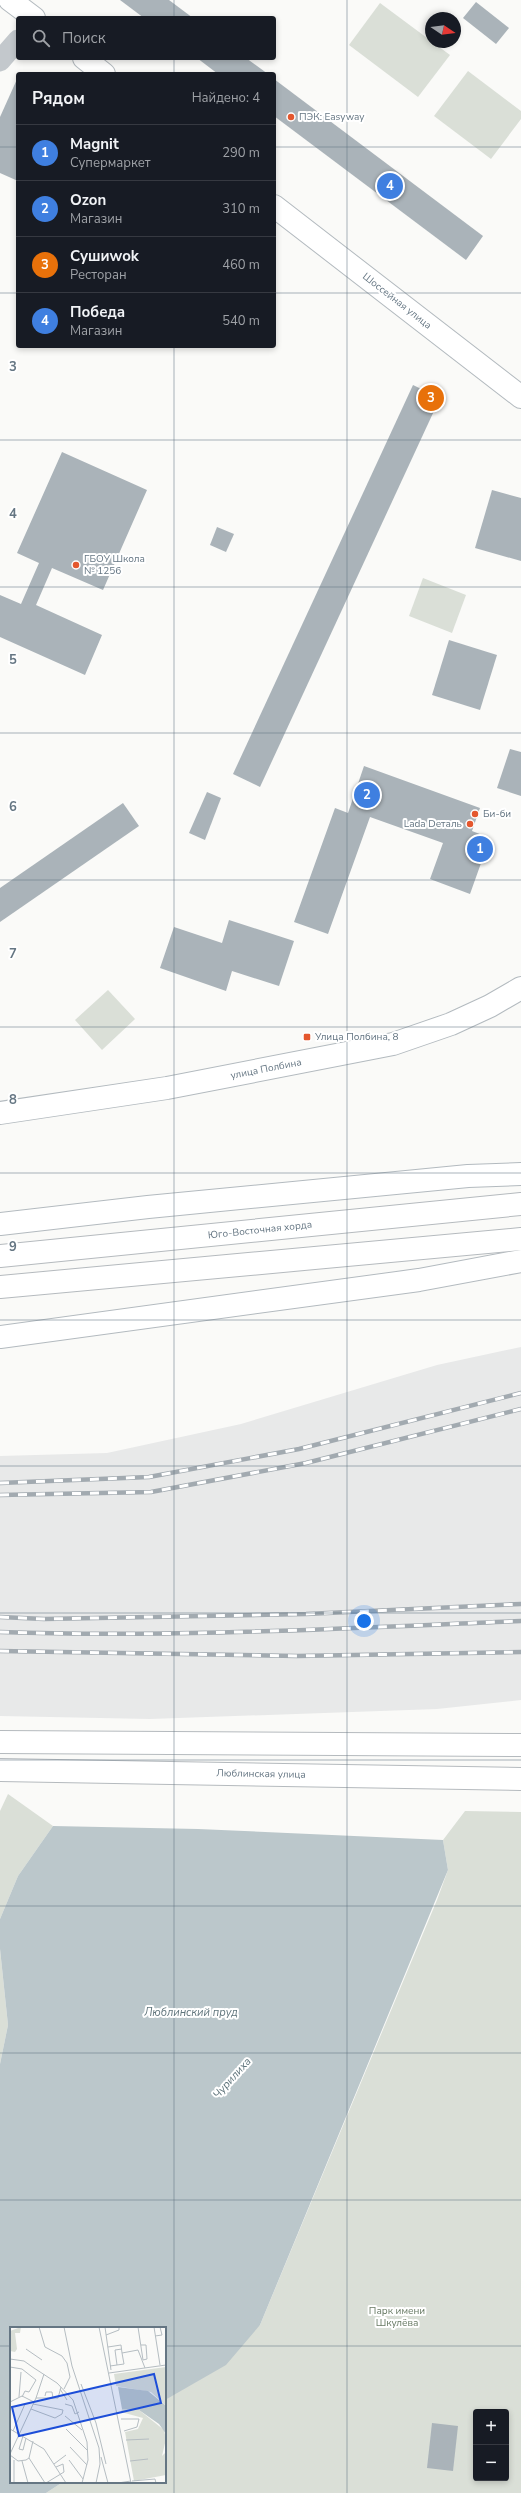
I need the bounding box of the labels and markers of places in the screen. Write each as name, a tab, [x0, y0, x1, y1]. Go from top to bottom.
place label: ПЭК: Easyway	[299, 110, 365, 124]
marker: ПЭК: Easyway	[286, 112, 296, 122]
pin: 4	[377, 171, 403, 201]
pin: 3	[418, 383, 444, 413]
place label: ГБОУ Школа № 1256	[84, 552, 145, 578]
marker: ГБОУ Школа № 1256	[71, 560, 81, 570]
pin: 2	[354, 780, 380, 810]
place label: Би-би	[483, 807, 511, 821]
marker: Би-би	[470, 809, 480, 819]
place label: Lada Dеталь	[404, 817, 462, 831]
marker: Lada Dеталь	[465, 819, 475, 829]
pin: 1	[467, 834, 493, 864]
place label: Улица Полбина, 8	[314, 1030, 399, 1044]
marker: Улица Полбина, 8	[302, 1032, 312, 1042]

